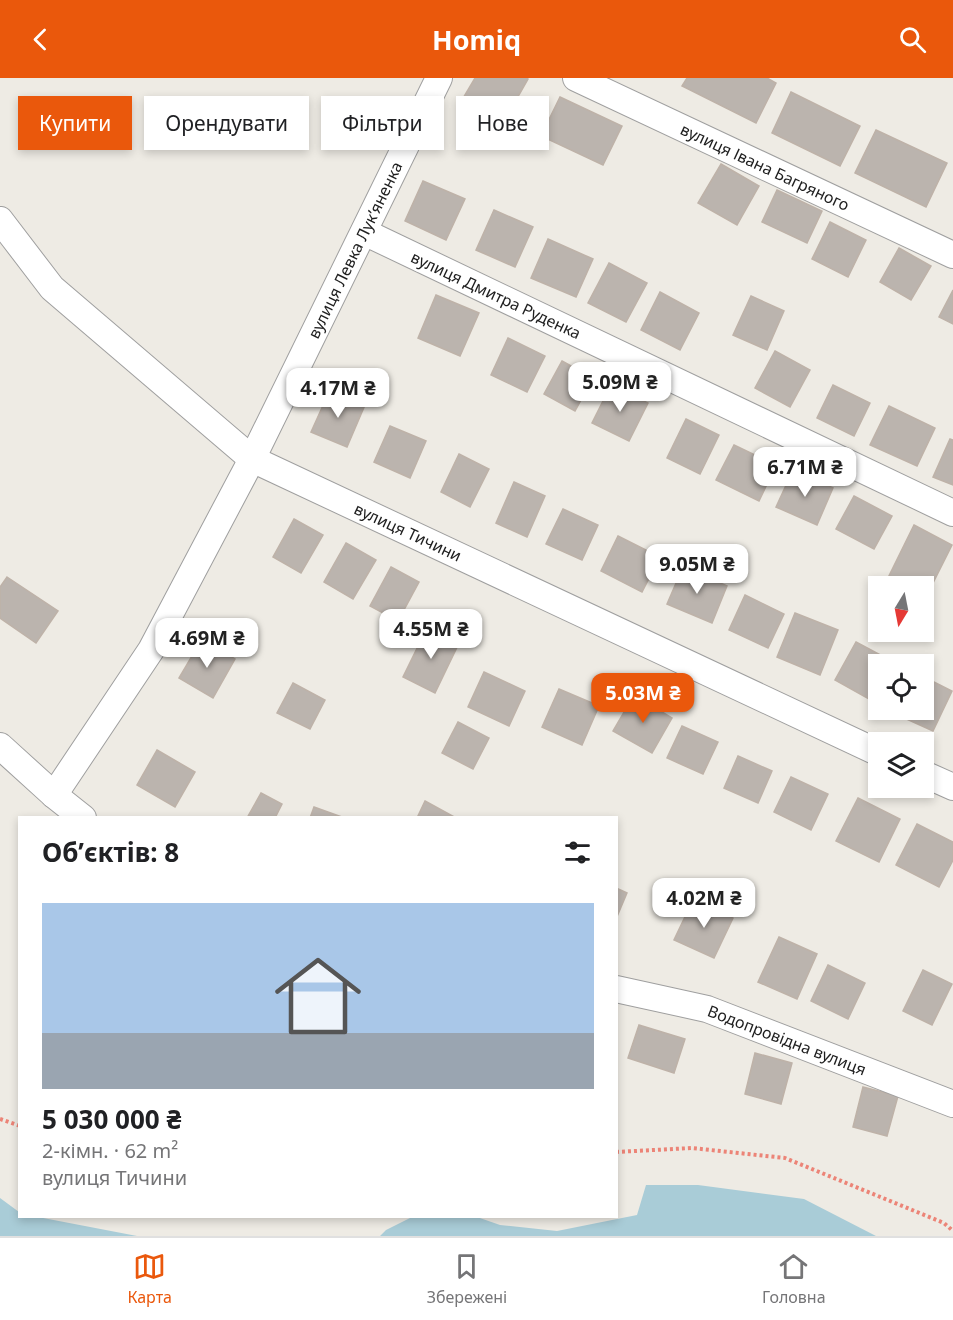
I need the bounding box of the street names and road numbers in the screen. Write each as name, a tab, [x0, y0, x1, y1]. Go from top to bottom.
street label: вулиця Івана Багряного	[677, 118, 853, 216]
street label: вулиця Левка Лукʼяненка	[303, 158, 407, 342]
street label: вулиця Дмитра Руденка	[407, 246, 585, 344]
street label: вулиця Тичини	[351, 497, 465, 567]
street label: Водопровідна вулиця	[705, 1000, 869, 1080]

